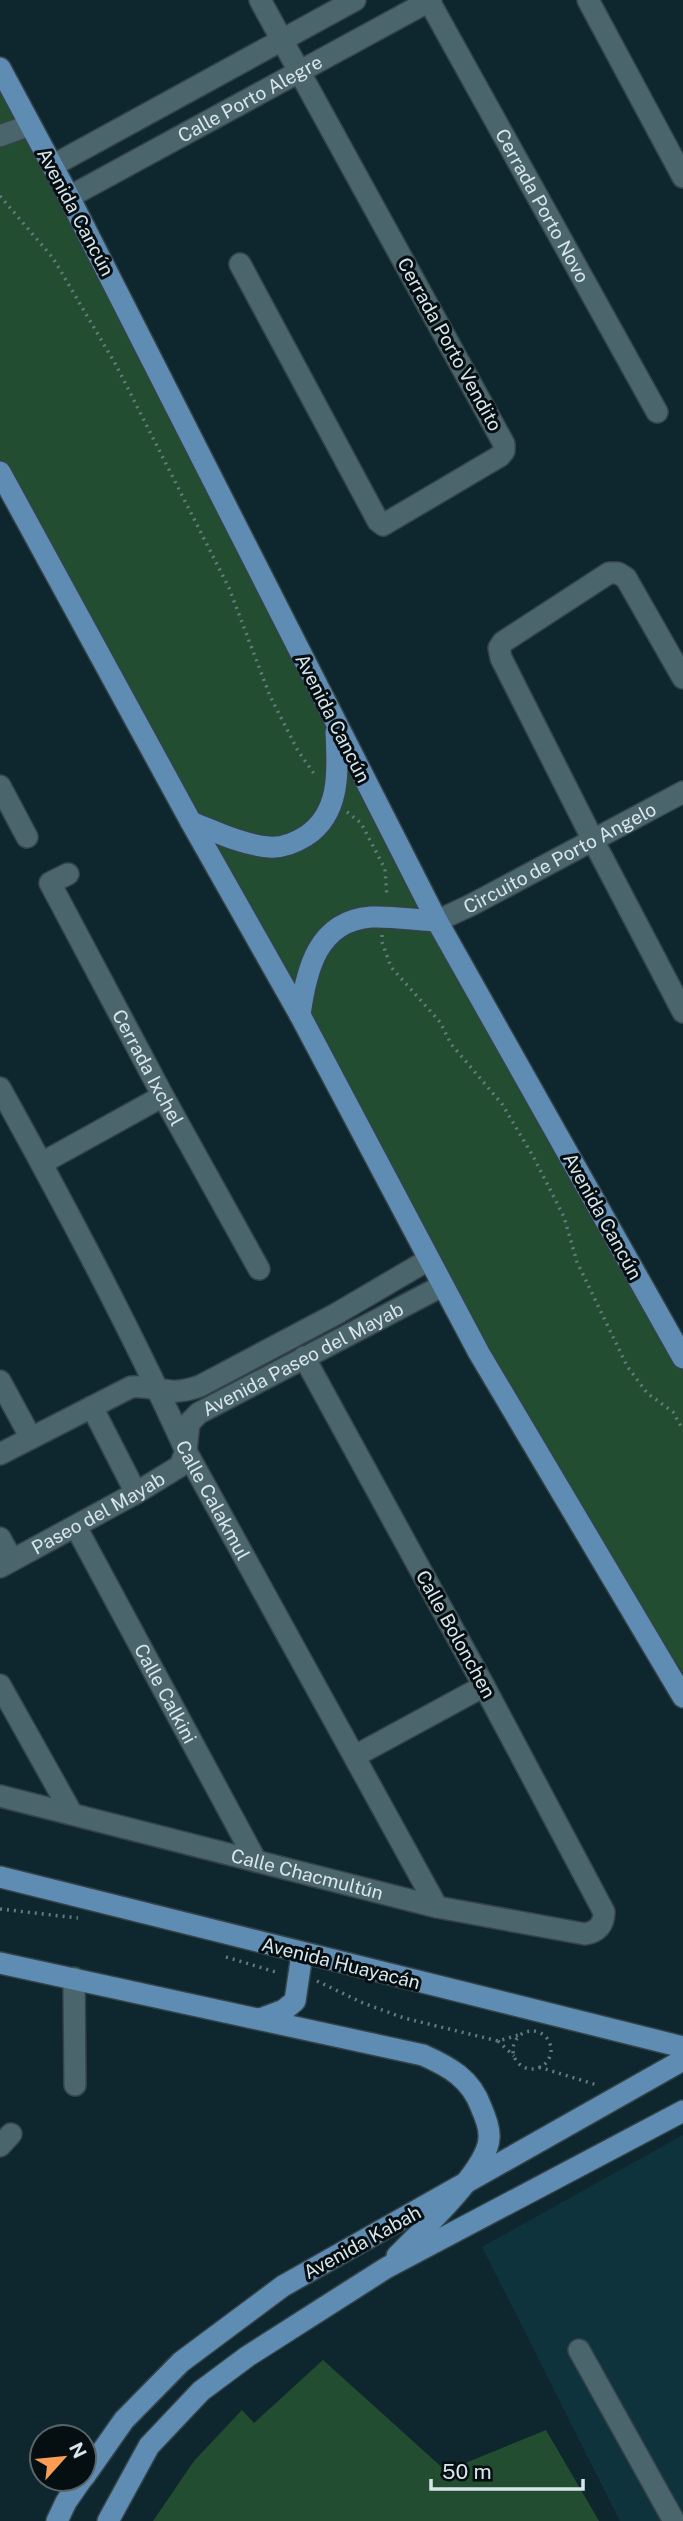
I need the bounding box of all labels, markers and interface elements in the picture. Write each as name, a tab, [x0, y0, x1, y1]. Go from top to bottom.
street label: Calle Porto Alegre	[174, 50, 326, 147]
street label: Cerrada Porto Novo	[491, 125, 594, 286]
street label: Avenida Cancún	[33, 144, 119, 280]
street label: Cerrada Porto Vendito	[393, 254, 507, 434]
street label: Avenida Cancún	[291, 650, 375, 786]
street label: Circuito de Porto Angelo	[460, 797, 660, 918]
street label: Cerrada Ixchel	[108, 1005, 188, 1129]
street label: Avenida Cancún	[559, 1149, 647, 1283]
street label: Avenida Paseo del Mayab	[199, 1297, 407, 1420]
street label: Calle Calakmul	[172, 1437, 255, 1564]
street label: Paseo del Mayab	[28, 1467, 169, 1559]
street label: Calle Bolonchen	[412, 1566, 500, 1702]
street label: Calle Calkini	[130, 1640, 201, 1747]
street label: Calle Chacmultún	[229, 1844, 386, 1904]
street label: Avenida Huayacán	[259, 1933, 423, 1993]
street label: Avenida Kabah	[300, 2201, 424, 2283]
north arrow	[28, 2423, 98, 2493]
text: N	[65, 2439, 91, 2462]
scale bar	[431, 2448, 583, 2492]
text: 50 m	[442, 2459, 492, 2484]

